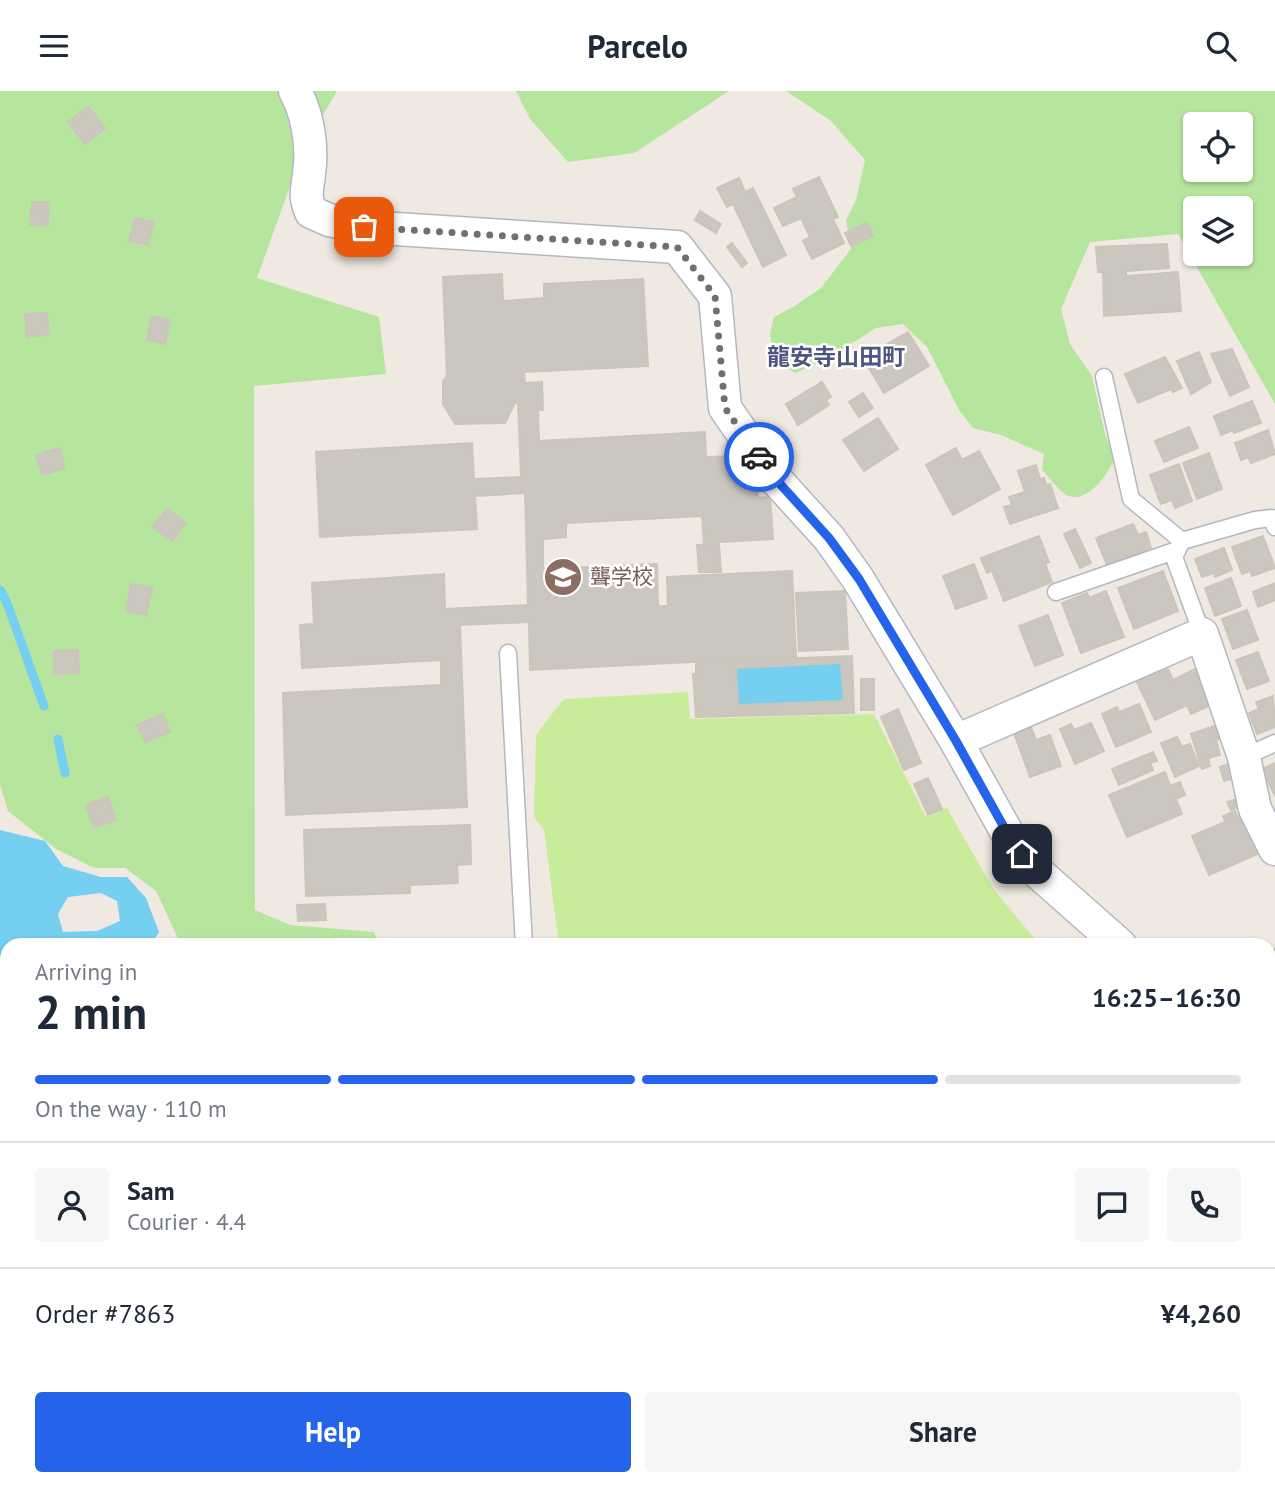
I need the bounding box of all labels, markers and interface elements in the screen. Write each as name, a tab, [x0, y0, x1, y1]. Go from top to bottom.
text: Parcelo	[587, 25, 688, 67]
icon: menu	[35, 27, 73, 65]
icon: search	[1202, 27, 1240, 65]
map controls	[1183, 112, 1253, 266]
button: locate	[1183, 112, 1253, 182]
button: layers	[1183, 196, 1253, 266]
pin	[334, 197, 394, 257]
icon: bag	[345, 208, 383, 246]
district label: 龍安寺山田町	[767, 342, 905, 371]
courier	[724, 422, 794, 492]
icon: car	[740, 438, 778, 476]
school or university icon: 聾学校	[542, 556, 584, 598]
place label: 聾学校	[590, 563, 653, 590]
pin	[992, 824, 1052, 884]
icon: home	[1003, 835, 1041, 873]
text: Arriving in	[35, 957, 137, 986]
text: 16:25–16:30	[1092, 981, 1241, 1014]
text: 2 min	[35, 982, 147, 1042]
text: On the way · 110 m	[35, 1094, 227, 1123]
button: person	[35, 1168, 109, 1242]
button: chat	[1075, 1168, 1149, 1242]
button: phone	[1167, 1168, 1241, 1242]
text: Sam	[127, 1174, 175, 1207]
text: Courier · 4.4	[127, 1207, 246, 1236]
text: Order #7863	[35, 1297, 175, 1330]
text: ¥4,260	[1161, 1297, 1241, 1330]
button: Help	[35, 1392, 631, 1472]
button: Share	[645, 1392, 1241, 1472]

